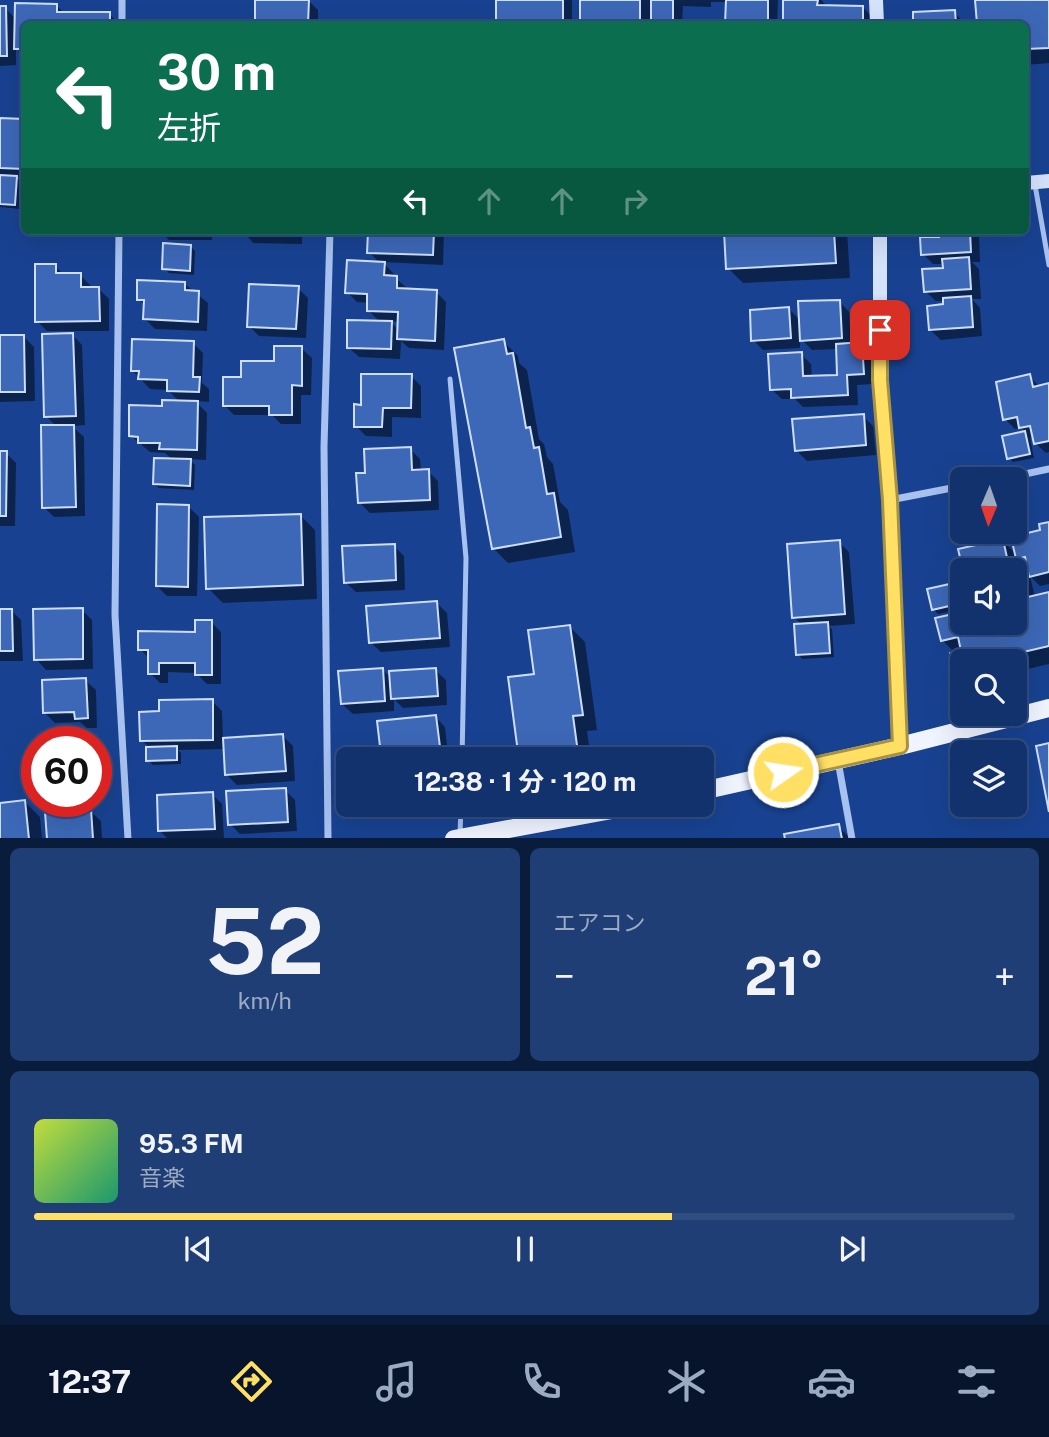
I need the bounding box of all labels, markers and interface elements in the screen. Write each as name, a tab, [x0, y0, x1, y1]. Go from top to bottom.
text: 30 m	[157, 43, 276, 101]
icon: left	[42, 49, 133, 140]
text: 左折	[157, 109, 221, 146]
icon: left	[397, 182, 435, 220]
icon: ahead	[470, 182, 508, 220]
icon: ahead	[543, 182, 581, 220]
icon: right	[616, 182, 654, 220]
pin	[850, 300, 910, 360]
icon: arrive	[861, 311, 899, 349]
north arrow	[950, 467, 1027, 544]
map controls	[950, 467, 1027, 817]
button: sound	[950, 558, 1027, 635]
button: search	[950, 649, 1027, 726]
speed limit sign: 60	[21, 726, 112, 817]
position arrow	[746, 735, 820, 809]
button: layers	[950, 740, 1027, 817]
text: 12:38 · 1 分 · 120 m	[414, 766, 636, 797]
text: 52	[205, 888, 324, 994]
text: エアコン	[554, 909, 646, 936]
text: 21°	[744, 946, 824, 1007]
text: −	[554, 954, 575, 999]
text: +	[994, 954, 1015, 999]
text: km/h	[238, 987, 292, 1014]
text: 95.3 FM	[139, 1128, 244, 1159]
text: 音楽	[139, 1164, 185, 1191]
icon: previous	[179, 1230, 217, 1268]
icon: pause	[506, 1230, 544, 1268]
icon: next	[833, 1230, 871, 1268]
icon: directions	[227, 1357, 276, 1406]
icon: music	[372, 1357, 421, 1406]
icon: phone	[517, 1357, 566, 1406]
icon: climate	[662, 1357, 711, 1406]
icon: car	[807, 1357, 856, 1406]
icon: filters	[952, 1357, 1001, 1406]
text: 12:37	[48, 1363, 131, 1400]

